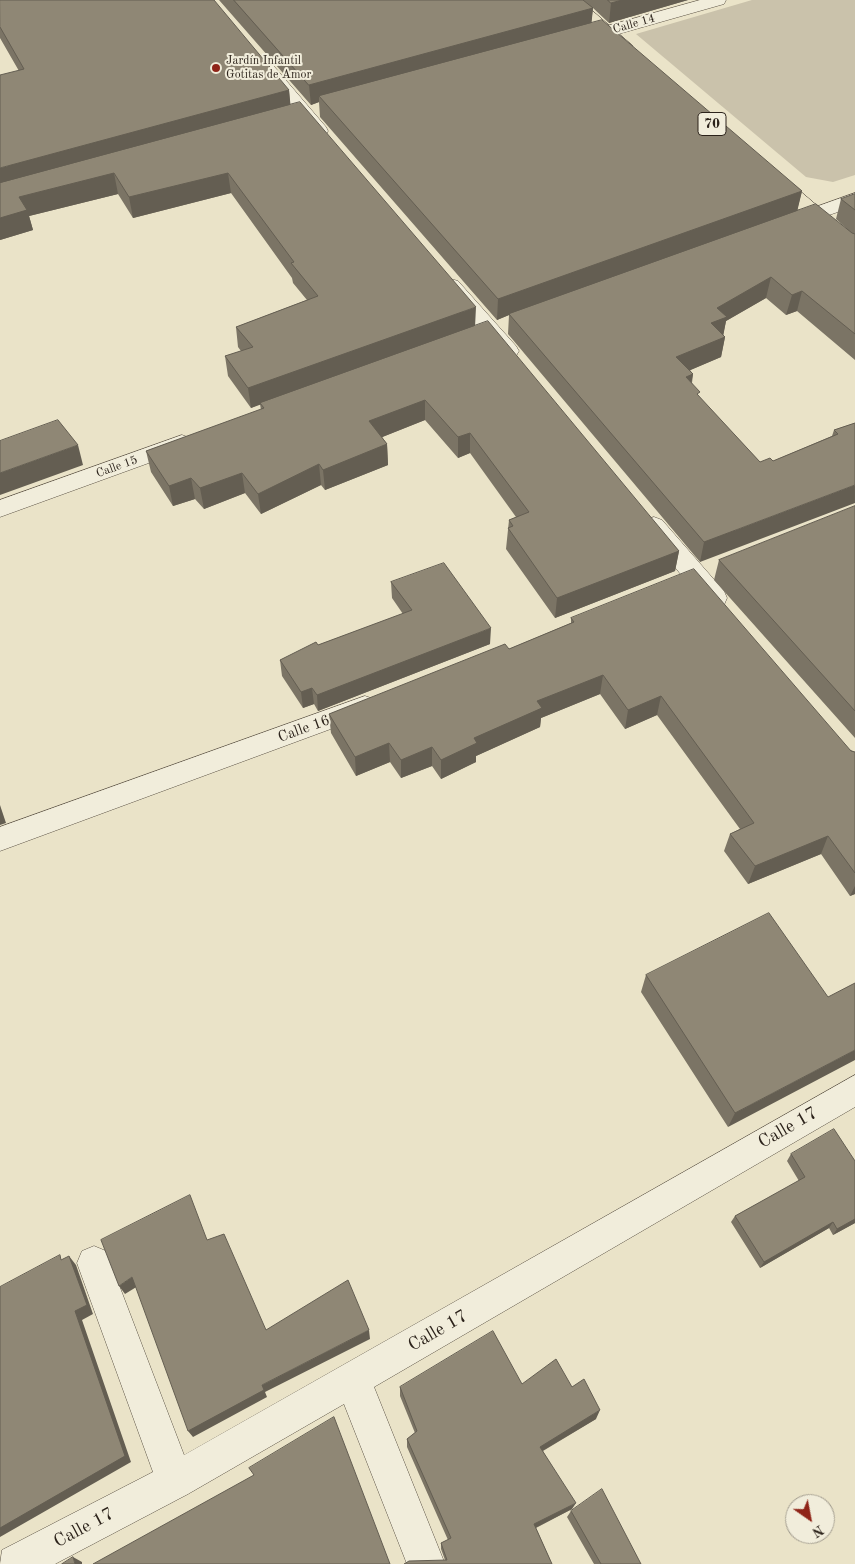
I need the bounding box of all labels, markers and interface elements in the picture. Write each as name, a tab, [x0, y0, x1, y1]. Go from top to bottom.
street label: Calle 14	[611, 11, 657, 37]
place label: Jardín Infantil Gotitas de Amor	[226, 54, 311, 82]
marker: Jardín Infantil Gotitas de Amor	[210, 62, 222, 74]
road number: 70	[698, 112, 726, 136]
street label: Calle 15	[94, 453, 140, 481]
street label: Calle 16	[276, 711, 332, 747]
street label: Calle 17	[755, 1102, 821, 1154]
street label: Calle 17	[405, 1305, 471, 1357]
north arrow	[785, 1494, 835, 1544]
street label: Calle 17	[50, 1503, 118, 1553]
text: N	[809, 1522, 826, 1540]

